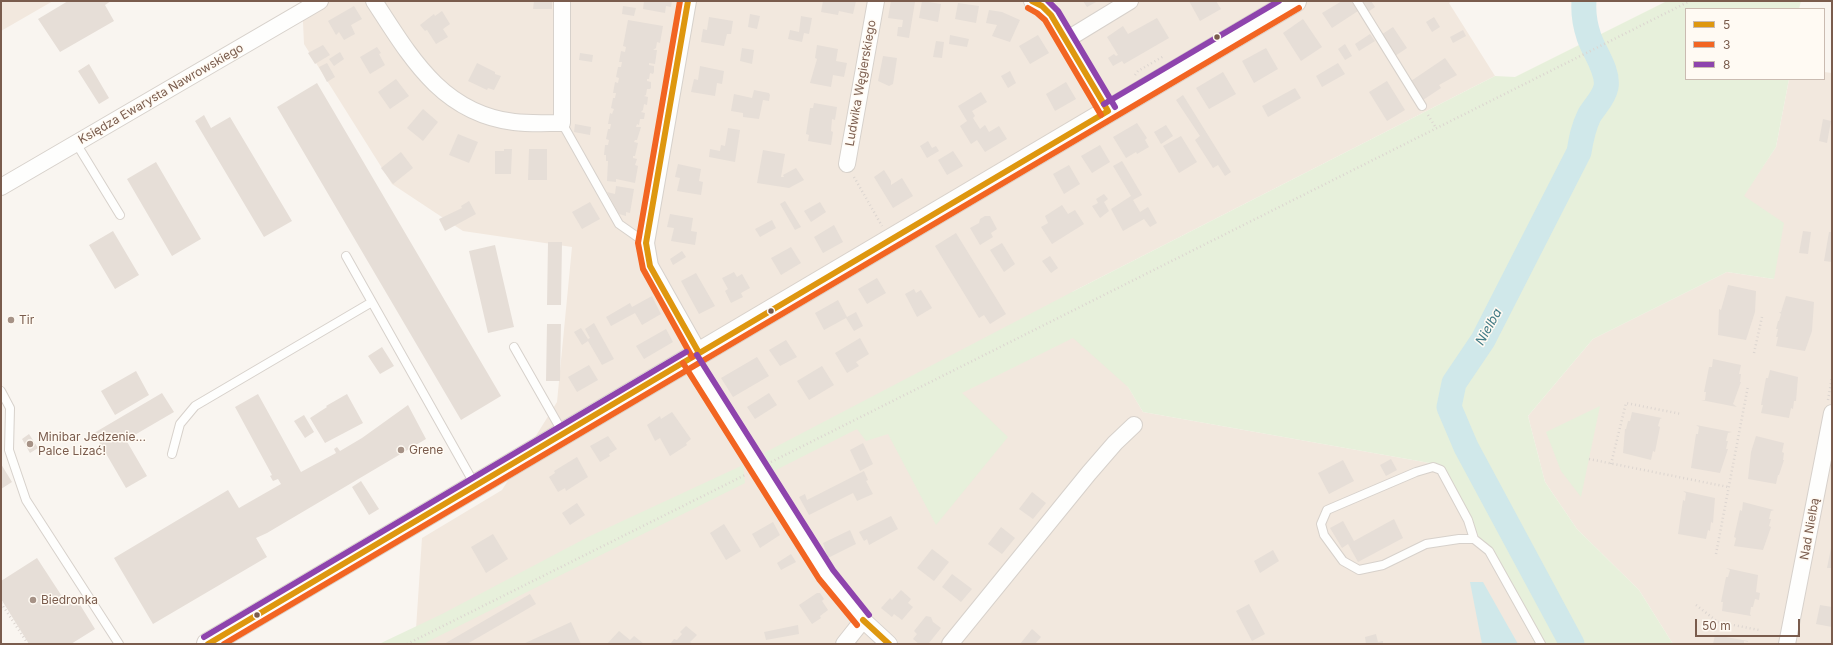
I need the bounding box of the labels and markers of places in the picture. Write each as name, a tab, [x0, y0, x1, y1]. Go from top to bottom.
unlabelled marker	[1212, 32, 1222, 42]
unlabelled marker	[766, 306, 776, 316]
place label: Tir	[19, 313, 34, 327]
marker: Tir	[6, 315, 16, 325]
place label: Minibar Jedzenie... Palce Lizać!	[38, 430, 146, 458]
marker: Minibar Jedzenie... Palce Lizać!	[25, 439, 35, 449]
place label: Grene	[409, 443, 443, 457]
marker: Grene	[396, 445, 406, 455]
place label: Biedronka	[41, 593, 98, 607]
marker: Biedronka	[28, 595, 38, 605]
unlabelled marker	[252, 610, 262, 620]

